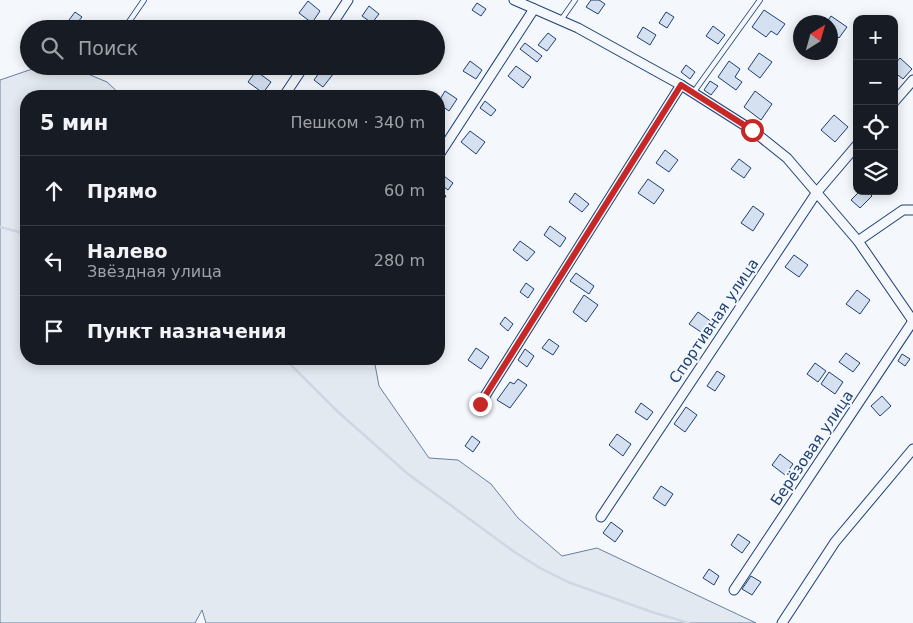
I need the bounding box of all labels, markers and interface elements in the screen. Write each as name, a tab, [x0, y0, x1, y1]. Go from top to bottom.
north arrow	[793, 15, 838, 60]
map controls	[853, 15, 898, 195]
button: +	[853, 15, 898, 60]
search box	[20, 20, 445, 75]
icon: search	[38, 34, 66, 62]
text: Поиск	[78, 37, 138, 59]
button: −	[853, 60, 898, 105]
button: locate	[853, 105, 898, 150]
text: 5 мин	[40, 111, 108, 135]
text: Пешком · 340 m	[290, 113, 425, 132]
route start	[741, 119, 764, 142]
button: layers	[853, 150, 898, 195]
icon: ahead	[40, 177, 68, 205]
text: Прямо	[87, 180, 157, 202]
text: 60 m	[384, 181, 425, 200]
text: Налево	[87, 240, 168, 262]
icon: left	[40, 247, 68, 275]
text: 280 m	[374, 251, 425, 270]
street label: Спортивная улица	[666, 255, 762, 387]
text: Звёздная улица	[87, 262, 222, 281]
icon: arrive	[40, 317, 68, 345]
text: Пункт назначения	[87, 320, 286, 342]
street label: Берёзовая улица	[767, 387, 857, 509]
route end	[469, 393, 492, 416]

